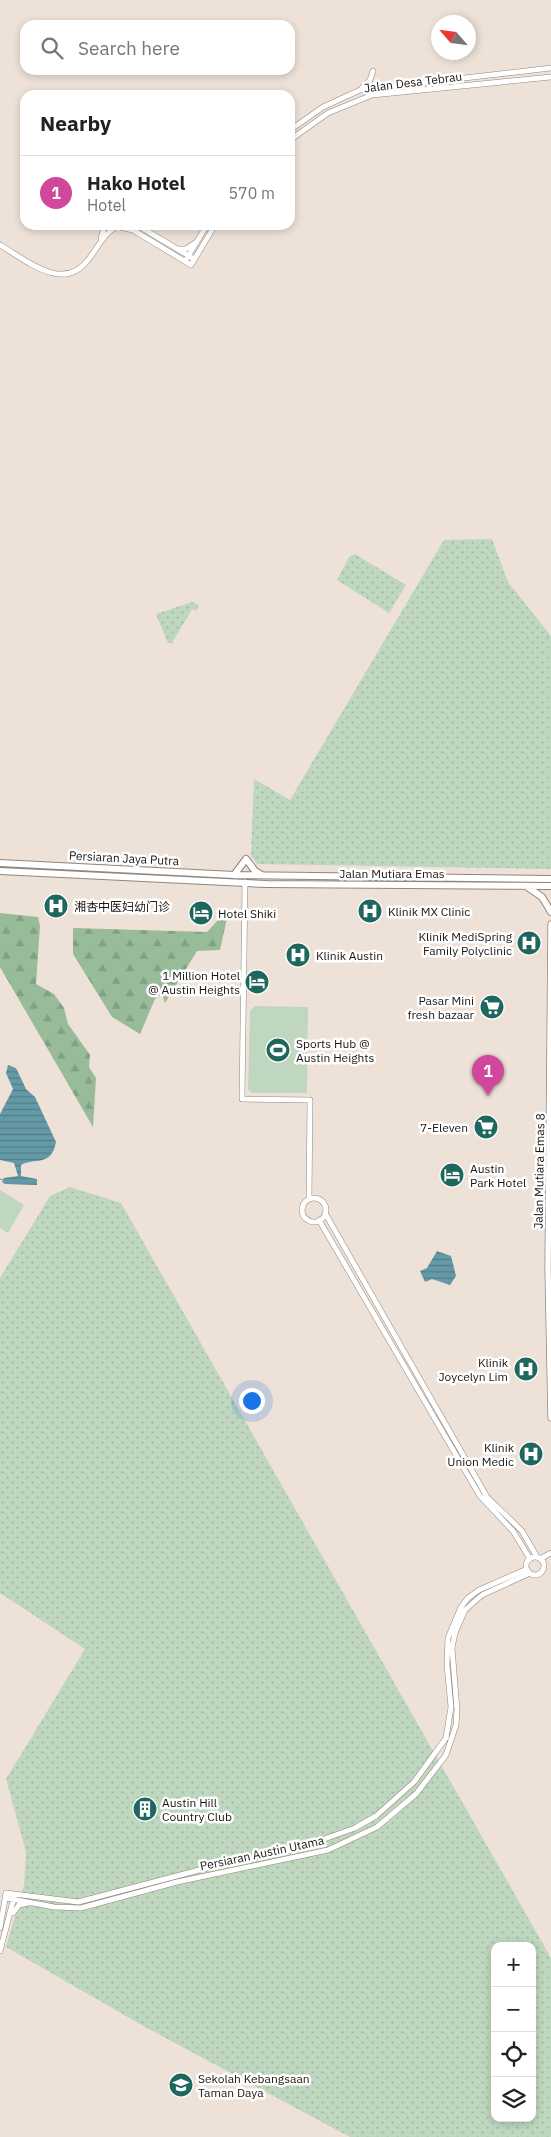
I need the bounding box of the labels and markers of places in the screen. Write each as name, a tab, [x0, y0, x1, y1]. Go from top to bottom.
hospital icon: 湘杏中医妇幼门诊	[43, 893, 69, 919]
hospital icon: Klinik MX Clinic	[357, 898, 383, 924]
place label: 湘杏中医妇幼门诊	[74, 899, 170, 914]
hotel icon: Hotel Shiki	[188, 900, 214, 926]
place label: Klinik MX Clinic	[388, 904, 470, 919]
place label: Hotel Shiki	[218, 906, 276, 921]
place label: Klinik MediSpring Family Polyclinic	[418, 929, 513, 958]
hospital icon: Klinik MediSpring Family Polyclinic	[516, 930, 542, 956]
hospital icon: Klinik Austin	[285, 942, 311, 968]
place label: Klinik Austin	[316, 948, 383, 963]
place label: 1 Million Hotel @ Austin Heights	[148, 968, 240, 997]
hotel icon: 1 Million Hotel @ Austin Heights	[244, 969, 270, 995]
place label: Pasar Mini fresh bazaar	[408, 993, 475, 1022]
supermarket icon: Pasar Mini fresh bazaar	[479, 994, 505, 1020]
place label: Sports Hub @ Austin Heights	[296, 1036, 375, 1065]
sports icon: Sports Hub @ Austin Heights	[265, 1037, 291, 1063]
pin: 1	[472, 1055, 504, 1096]
supermarket icon: 7-Eleven	[473, 1114, 499, 1140]
place label: 7-Eleven	[420, 1120, 468, 1135]
place label: Austin Park Hotel	[470, 1161, 526, 1190]
hotel icon: Austin Park Hotel	[439, 1162, 465, 1188]
place label: Klinik Joycelyn Lim	[438, 1355, 509, 1384]
hospital icon: Klinik Joycelyn Lim	[513, 1356, 539, 1382]
place label: Klinik Union Medic	[447, 1440, 515, 1469]
hospital icon: Klinik Union Medic	[518, 1441, 544, 1467]
place label: Austin Hill Country Club	[162, 1795, 232, 1824]
building icon: Austin Hill Country Club	[132, 1796, 158, 1822]
place label: Sekolah Kebangsaan Taman Daya	[198, 2071, 310, 2100]
school or university icon: Sekolah Kebangsaan Taman Daya	[168, 2072, 194, 2098]

